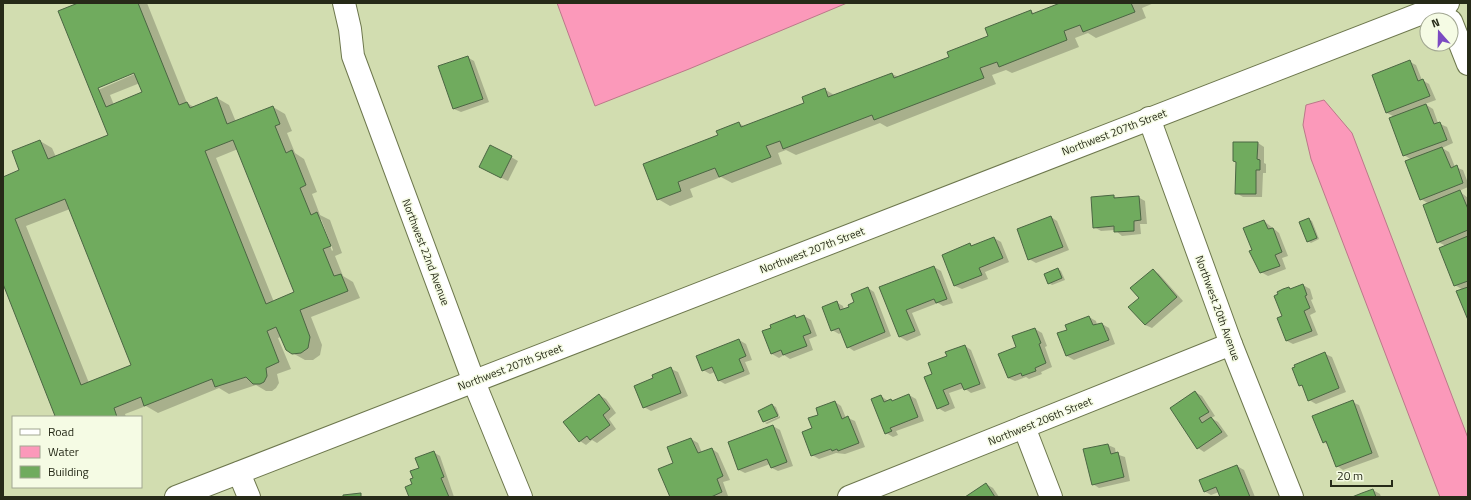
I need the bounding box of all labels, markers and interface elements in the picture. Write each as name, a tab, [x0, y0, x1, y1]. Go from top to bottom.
north arrow	[1419, 12, 1459, 52]
text: N	[1429, 14, 1442, 31]
street label: Northwest 207th Street	[1059, 105, 1169, 159]
street label: Northwest 22nd Avenue	[398, 196, 454, 308]
street label: Northwest 207th Street	[757, 223, 867, 277]
street label: Northwest 20th Avenue	[1192, 253, 1245, 363]
street label: Northwest 207th Street	[455, 340, 565, 394]
street label: Northwest 206th Street	[986, 393, 1095, 449]
legend	[12, 416, 142, 488]
text: Road	[48, 422, 74, 441]
text: Water	[48, 442, 79, 461]
text: Building	[48, 462, 89, 481]
scale bar	[1331, 462, 1392, 488]
text: 20 m	[1337, 466, 1363, 485]

